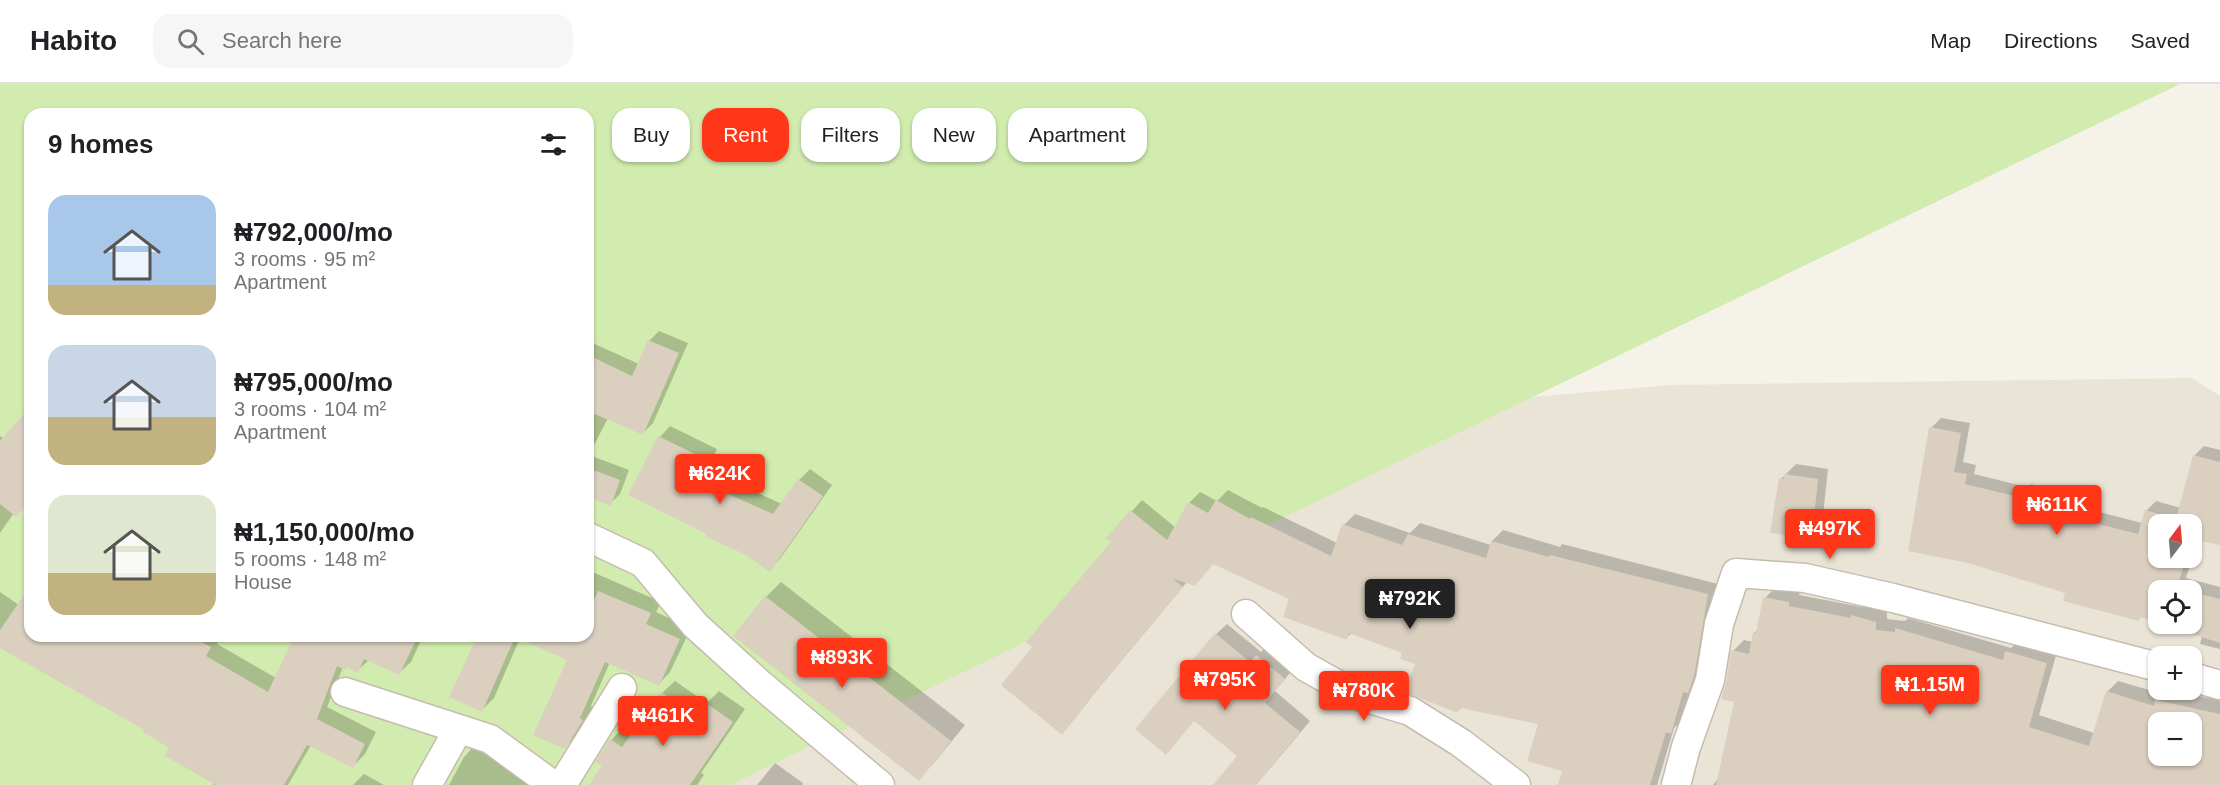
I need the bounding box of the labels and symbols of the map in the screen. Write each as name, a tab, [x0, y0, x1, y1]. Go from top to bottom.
pin: ₦624K	[678, 454, 762, 505]
pin: ₦611K	[2015, 485, 2099, 536]
pin: ₦497K	[1788, 509, 1872, 560]
north arrow	[2148, 514, 2202, 568]
pin: ₦792K	[1368, 579, 1452, 630]
pin: ₦893K	[800, 638, 884, 689]
pin: ₦795K	[1183, 660, 1267, 711]
pin: ₦1.15M	[1881, 665, 1979, 716]
pin: ₦780K	[1322, 671, 1406, 722]
pin: ₦461K	[621, 696, 705, 747]

